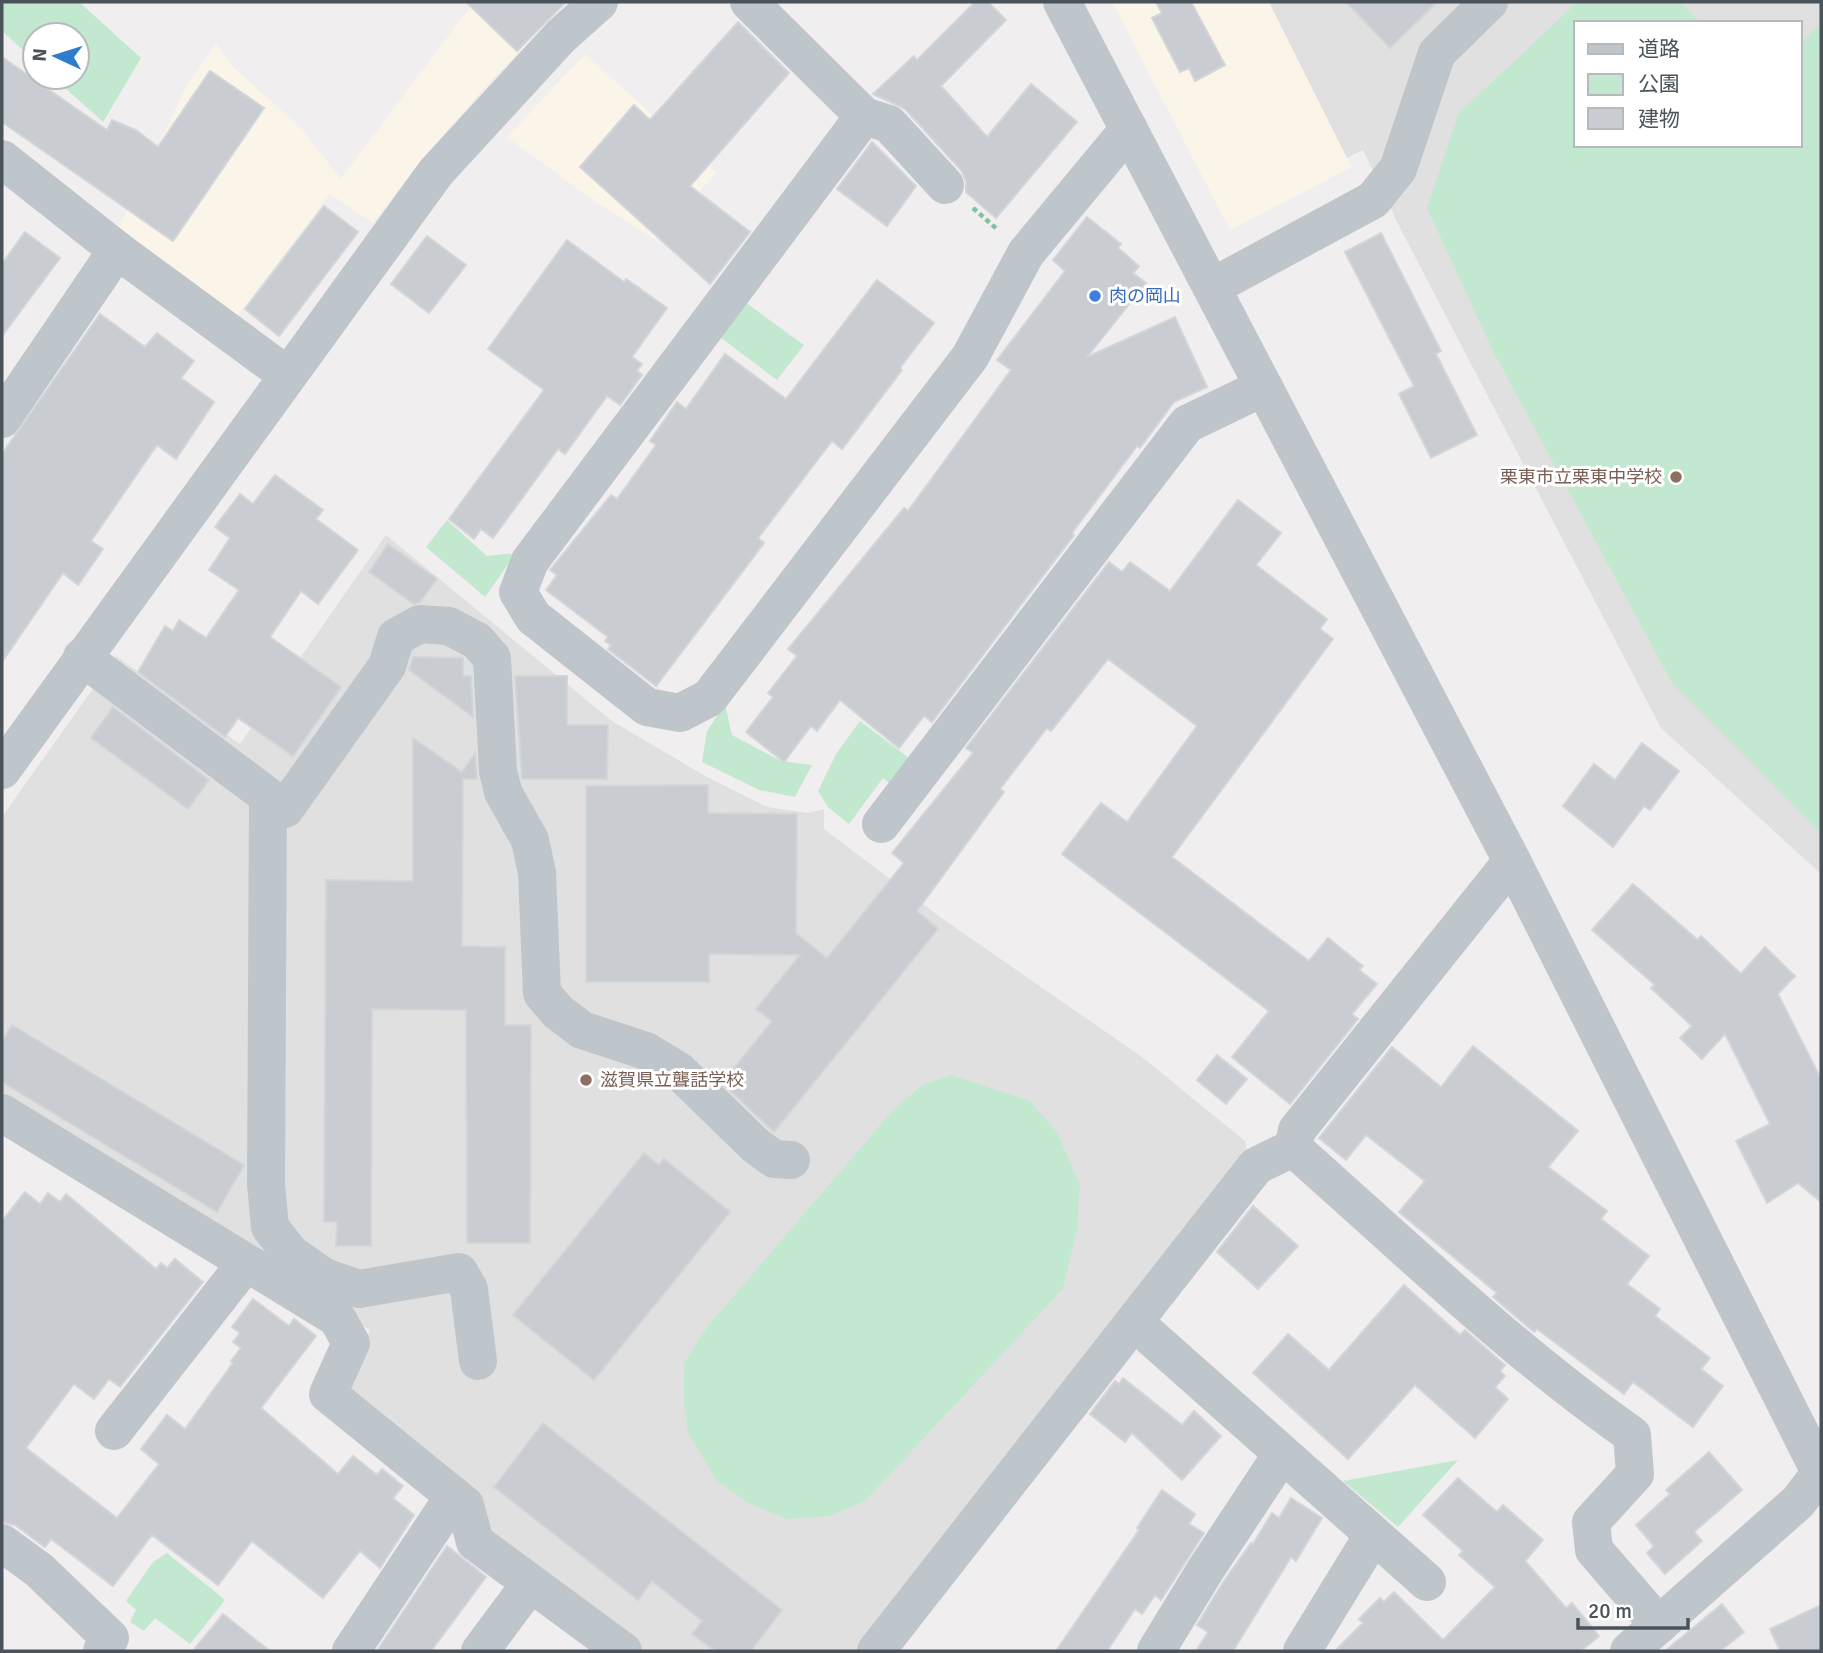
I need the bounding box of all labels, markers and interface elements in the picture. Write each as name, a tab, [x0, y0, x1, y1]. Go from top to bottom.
north arrow	[21, 21, 91, 91]
legend	[1574, 21, 1802, 147]
text: 道路	[1638, 36, 1680, 62]
text: N	[28, 47, 52, 62]
text: 公園	[1638, 71, 1680, 97]
text: 建物	[1638, 106, 1680, 132]
place label: 肉の岡山	[1109, 285, 1181, 307]
marker: 肉の岡山	[1087, 288, 1103, 304]
place label: 栗東市立栗東中学校	[1500, 466, 1662, 488]
marker: 栗東市立栗東中学校	[1668, 469, 1684, 485]
place label: 滋賀県立聾話学校	[600, 1069, 744, 1091]
marker: 滋賀県立聾話学校	[578, 1072, 594, 1088]
scale bar	[1578, 1586, 1688, 1630]
text: 20 m	[1588, 1598, 1632, 1624]

